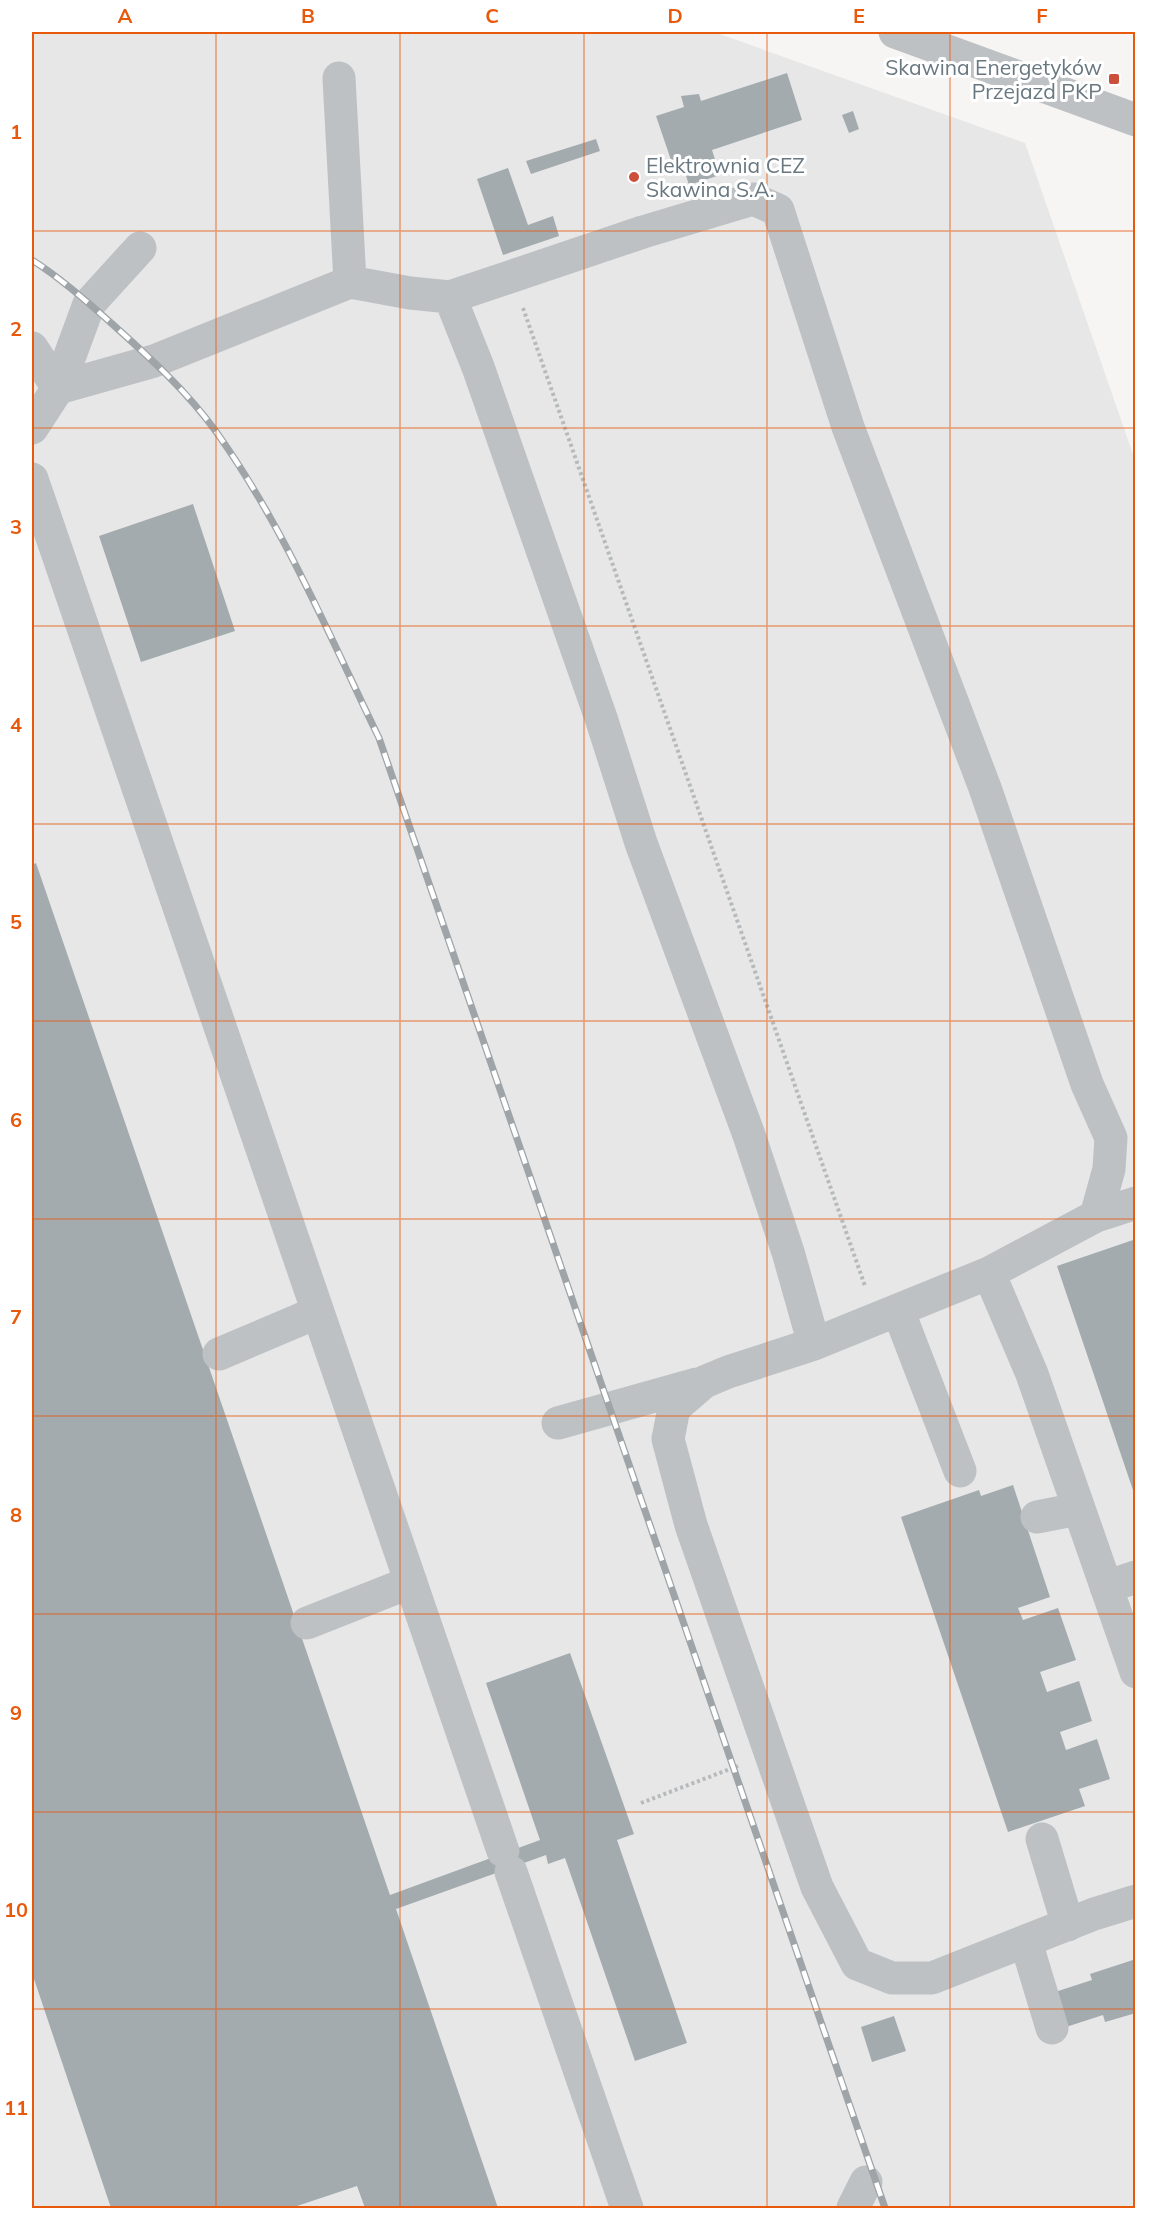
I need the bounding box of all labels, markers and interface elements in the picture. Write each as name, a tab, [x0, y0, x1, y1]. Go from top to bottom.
text: A	[118, 3, 133, 28]
text: B	[301, 3, 315, 28]
text: C	[485, 3, 499, 28]
text: D	[667, 3, 683, 28]
text: E	[853, 3, 865, 28]
text: F	[1036, 3, 1048, 28]
place label: Skawina Energetyków Przejazd PKP	[885, 54, 1102, 104]
marker: Skawina Energetyków Przejazd PKP	[1107, 72, 1121, 86]
text: 1	[10, 119, 22, 144]
place label: Elektrownia CEZ Skawina S.A.	[646, 152, 805, 202]
marker: Elektrownia CEZ Skawina S.A.	[627, 170, 641, 184]
text: 2	[10, 316, 22, 341]
text: 3	[10, 514, 22, 539]
text: 4	[10, 712, 22, 737]
text: 5	[10, 909, 22, 934]
text: 6	[10, 1107, 22, 1132]
text: 7	[10, 1304, 22, 1329]
text: 8	[10, 1502, 22, 1527]
text: 9	[10, 1700, 22, 1725]
text: 10	[4, 1897, 28, 1922]
text: 11	[4, 2095, 28, 2120]

